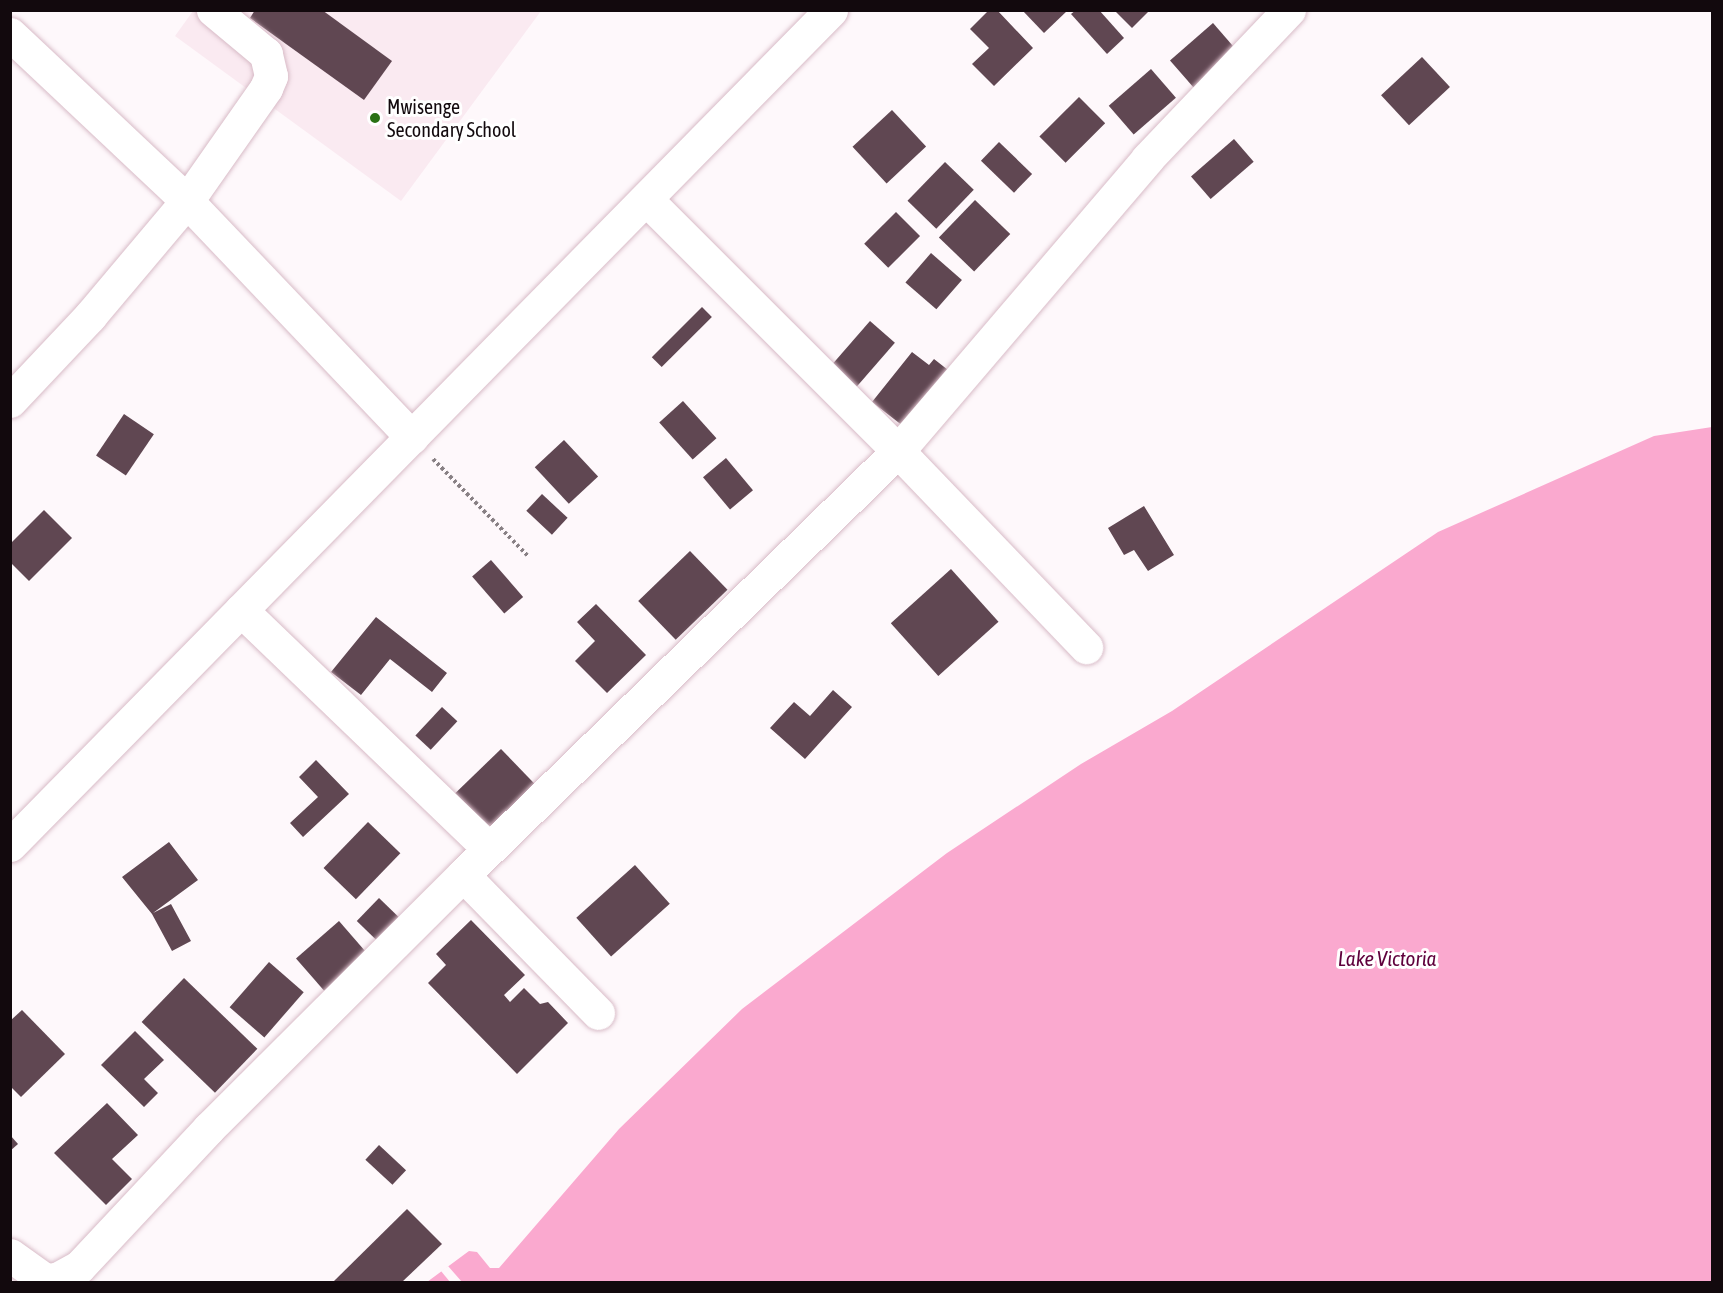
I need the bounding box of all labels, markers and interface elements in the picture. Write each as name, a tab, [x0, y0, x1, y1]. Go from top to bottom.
place label: Mwisenge Secondary School	[387, 94, 516, 141]
marker: Mwisenge Secondary School	[368, 111, 382, 125]
water label: Lake Victoria	[1338, 945, 1436, 971]

